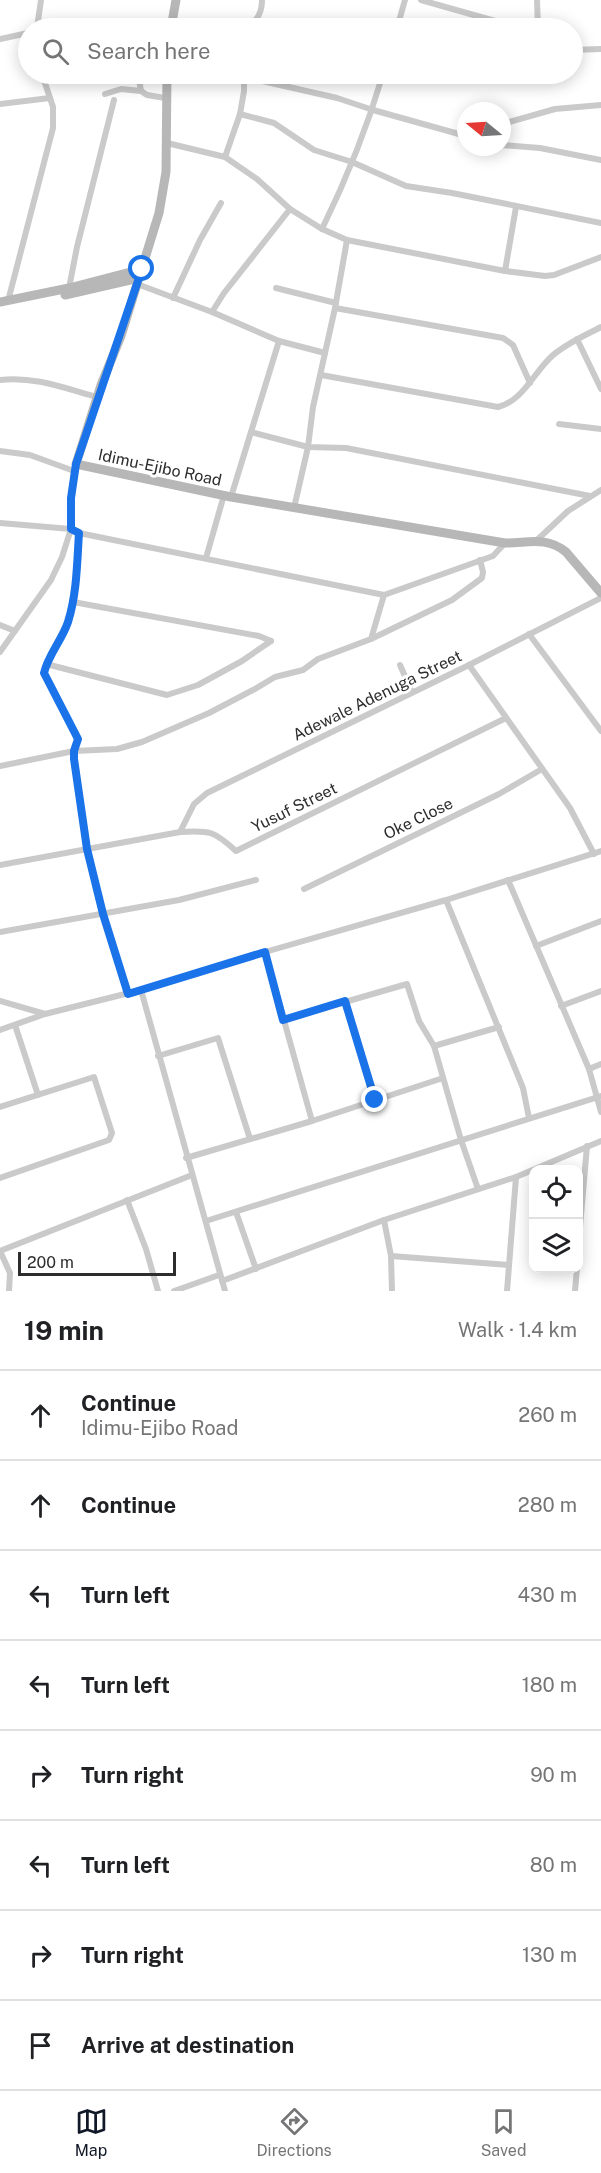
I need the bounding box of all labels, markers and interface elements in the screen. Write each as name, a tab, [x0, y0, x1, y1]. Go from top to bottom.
search box	[18, 18, 583, 84]
icon: search	[39, 35, 72, 68]
text: Search here	[87, 38, 211, 64]
north arrow	[457, 102, 511, 156]
route start	[128, 255, 154, 281]
street label: Idimu-Ejibo Road	[96, 445, 223, 490]
street label: Adewale Adenuga Street	[290, 646, 465, 745]
street label: Yusuf Street	[248, 779, 340, 836]
street label: Oke Close	[380, 794, 456, 843]
route end	[361, 1086, 387, 1112]
map controls	[529, 1165, 583, 1273]
button: locate	[529, 1165, 583, 1219]
button: layers	[529, 1219, 583, 1273]
scale bar	[18, 1249, 176, 1276]
text: 200 m	[27, 1253, 74, 1272]
text: 19 min	[24, 1315, 104, 1346]
text: Walk · 1.4 km	[458, 1318, 577, 1342]
text: Continue	[81, 1390, 176, 1416]
icon: ahead	[24, 1399, 57, 1432]
text: 260 m	[518, 1403, 577, 1427]
text: Idimu-Ejibo Road	[81, 1416, 238, 1440]
icon: ahead	[24, 1489, 57, 1522]
text: Continue	[81, 1492, 176, 1518]
text: 280 m	[518, 1493, 577, 1517]
icon: left	[24, 1579, 57, 1612]
text: Turn left	[81, 1582, 170, 1608]
text: 430 m	[518, 1583, 577, 1607]
icon: left	[24, 1669, 57, 1702]
text: Turn left	[81, 1672, 170, 1698]
text: 180 m	[522, 1673, 577, 1697]
icon: right	[24, 1759, 57, 1792]
text: Turn right	[81, 1762, 184, 1788]
text: 90 m	[530, 1763, 577, 1787]
icon: left	[24, 1849, 57, 1882]
text: Turn left	[81, 1852, 170, 1878]
text: 80 m	[530, 1853, 577, 1877]
icon: right	[24, 1939, 57, 1972]
text: Turn right	[81, 1942, 184, 1968]
text: 130 m	[522, 1943, 577, 1967]
icon: arrive	[24, 2029, 57, 2062]
text: Arrive at destination	[81, 2032, 294, 2058]
tab: Map	[75, 2105, 108, 2160]
tab: Directions	[257, 2105, 332, 2160]
tab: Saved	[481, 2105, 526, 2160]

